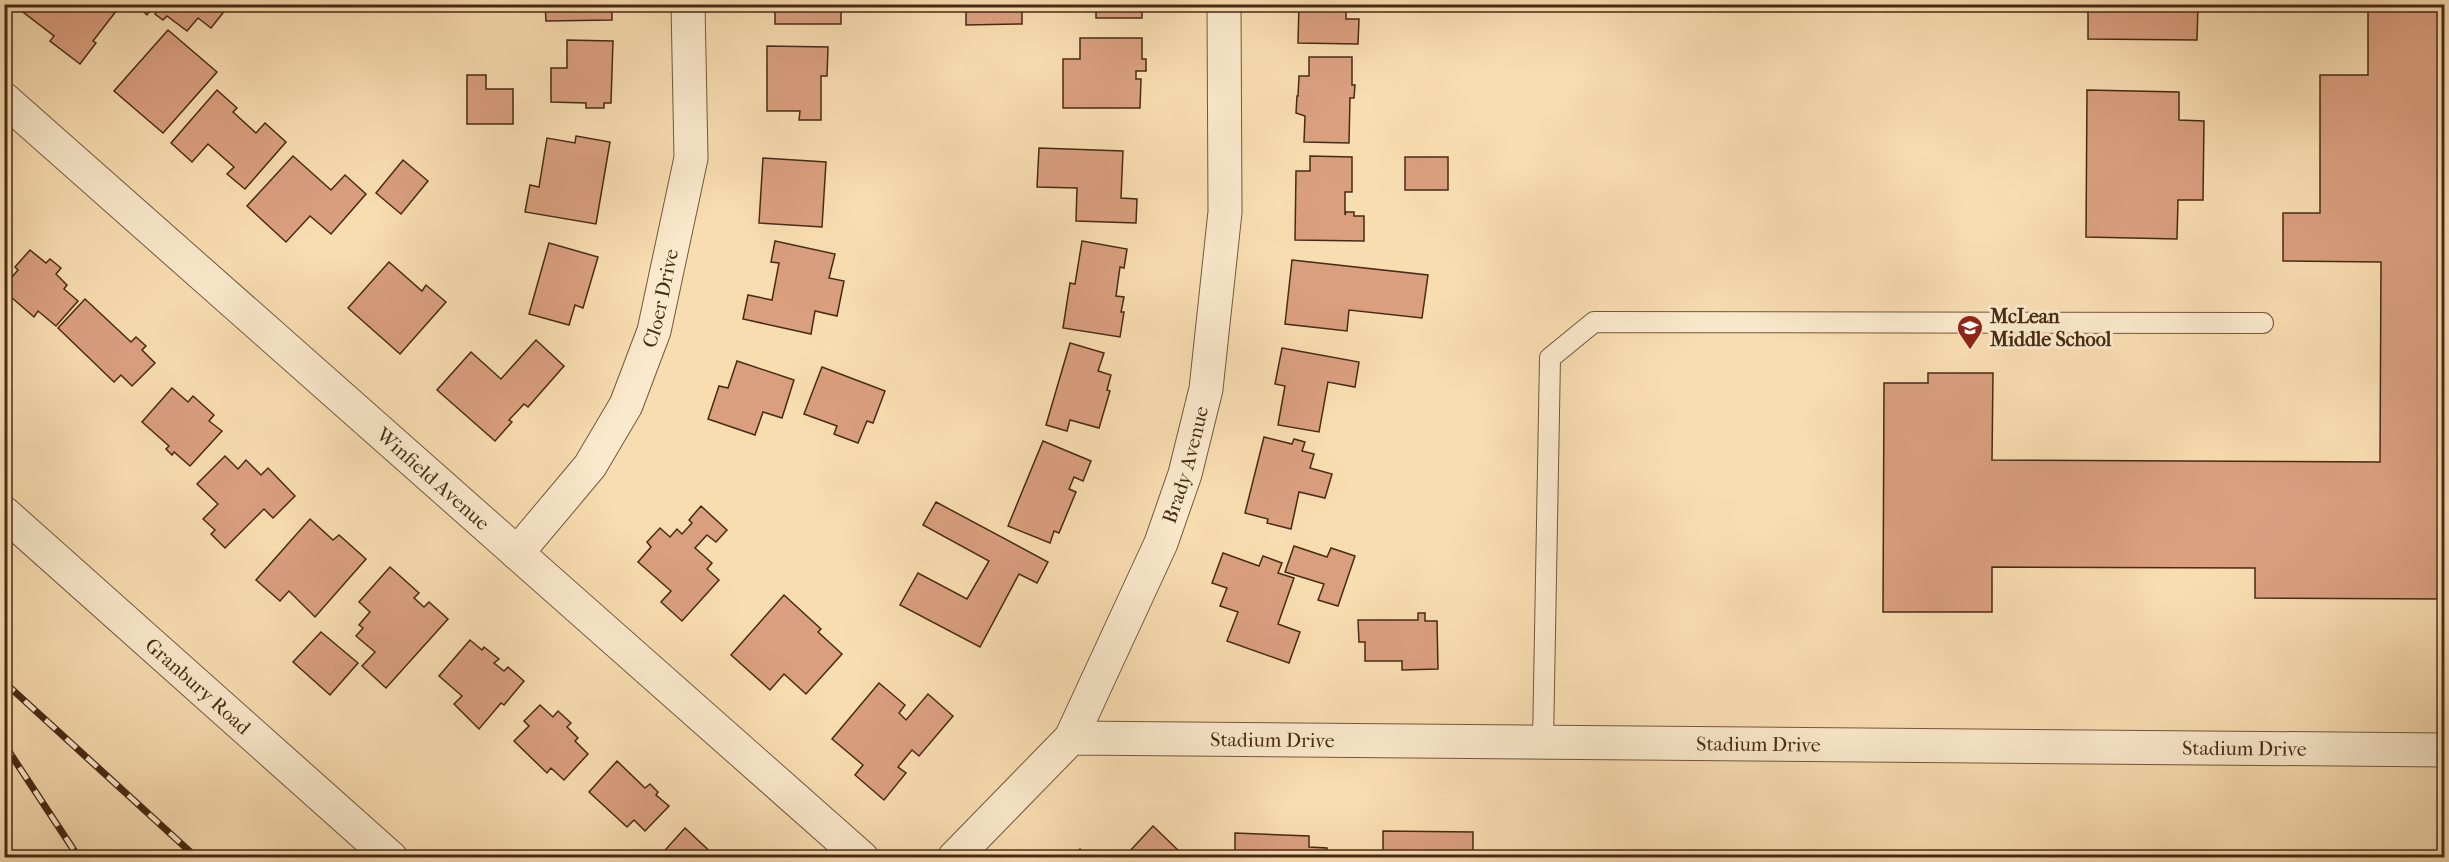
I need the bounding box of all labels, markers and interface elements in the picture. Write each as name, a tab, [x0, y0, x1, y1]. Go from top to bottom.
street label: Cloer Drive	[637, 247, 683, 351]
place label: McLean Middle School	[1989, 305, 2112, 351]
school or university icon: McLean Middle School	[1955, 313, 1985, 351]
street label: Brady Avenue	[1157, 404, 1213, 526]
street label: Winfield Avenue	[371, 422, 495, 535]
street label: Granbury Road	[141, 633, 256, 740]
street label: Stadium Drive	[1210, 728, 1335, 752]
street label: Stadium Drive	[1696, 732, 1821, 756]
street label: Stadium Drive	[2182, 736, 2307, 760]

